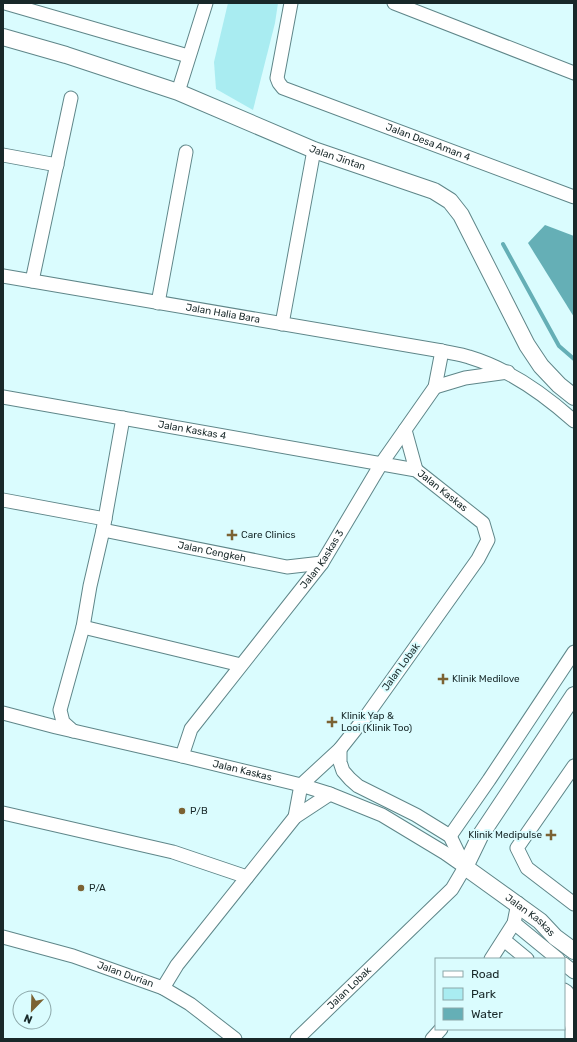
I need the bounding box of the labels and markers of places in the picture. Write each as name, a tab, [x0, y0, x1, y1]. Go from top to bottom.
marker: Care Clinics	[226, 529, 238, 541]
place label: Care Clinics	[241, 529, 296, 541]
marker: Klinik Medilove	[437, 673, 449, 685]
place label: Klinik Medilove	[452, 673, 520, 685]
place label: Klinik Yap & Looi (Klinik Too)	[341, 710, 412, 734]
marker: Klinik Yap & Looi (Klinik Too)	[326, 716, 338, 728]
place label: P/B	[190, 805, 208, 817]
marker: P/B	[177, 806, 187, 816]
place label: Klinik Medipulse	[468, 829, 542, 841]
marker: Klinik Medipulse	[545, 829, 557, 841]
place label: P/A	[89, 882, 106, 894]
marker: P/A	[76, 883, 86, 893]

